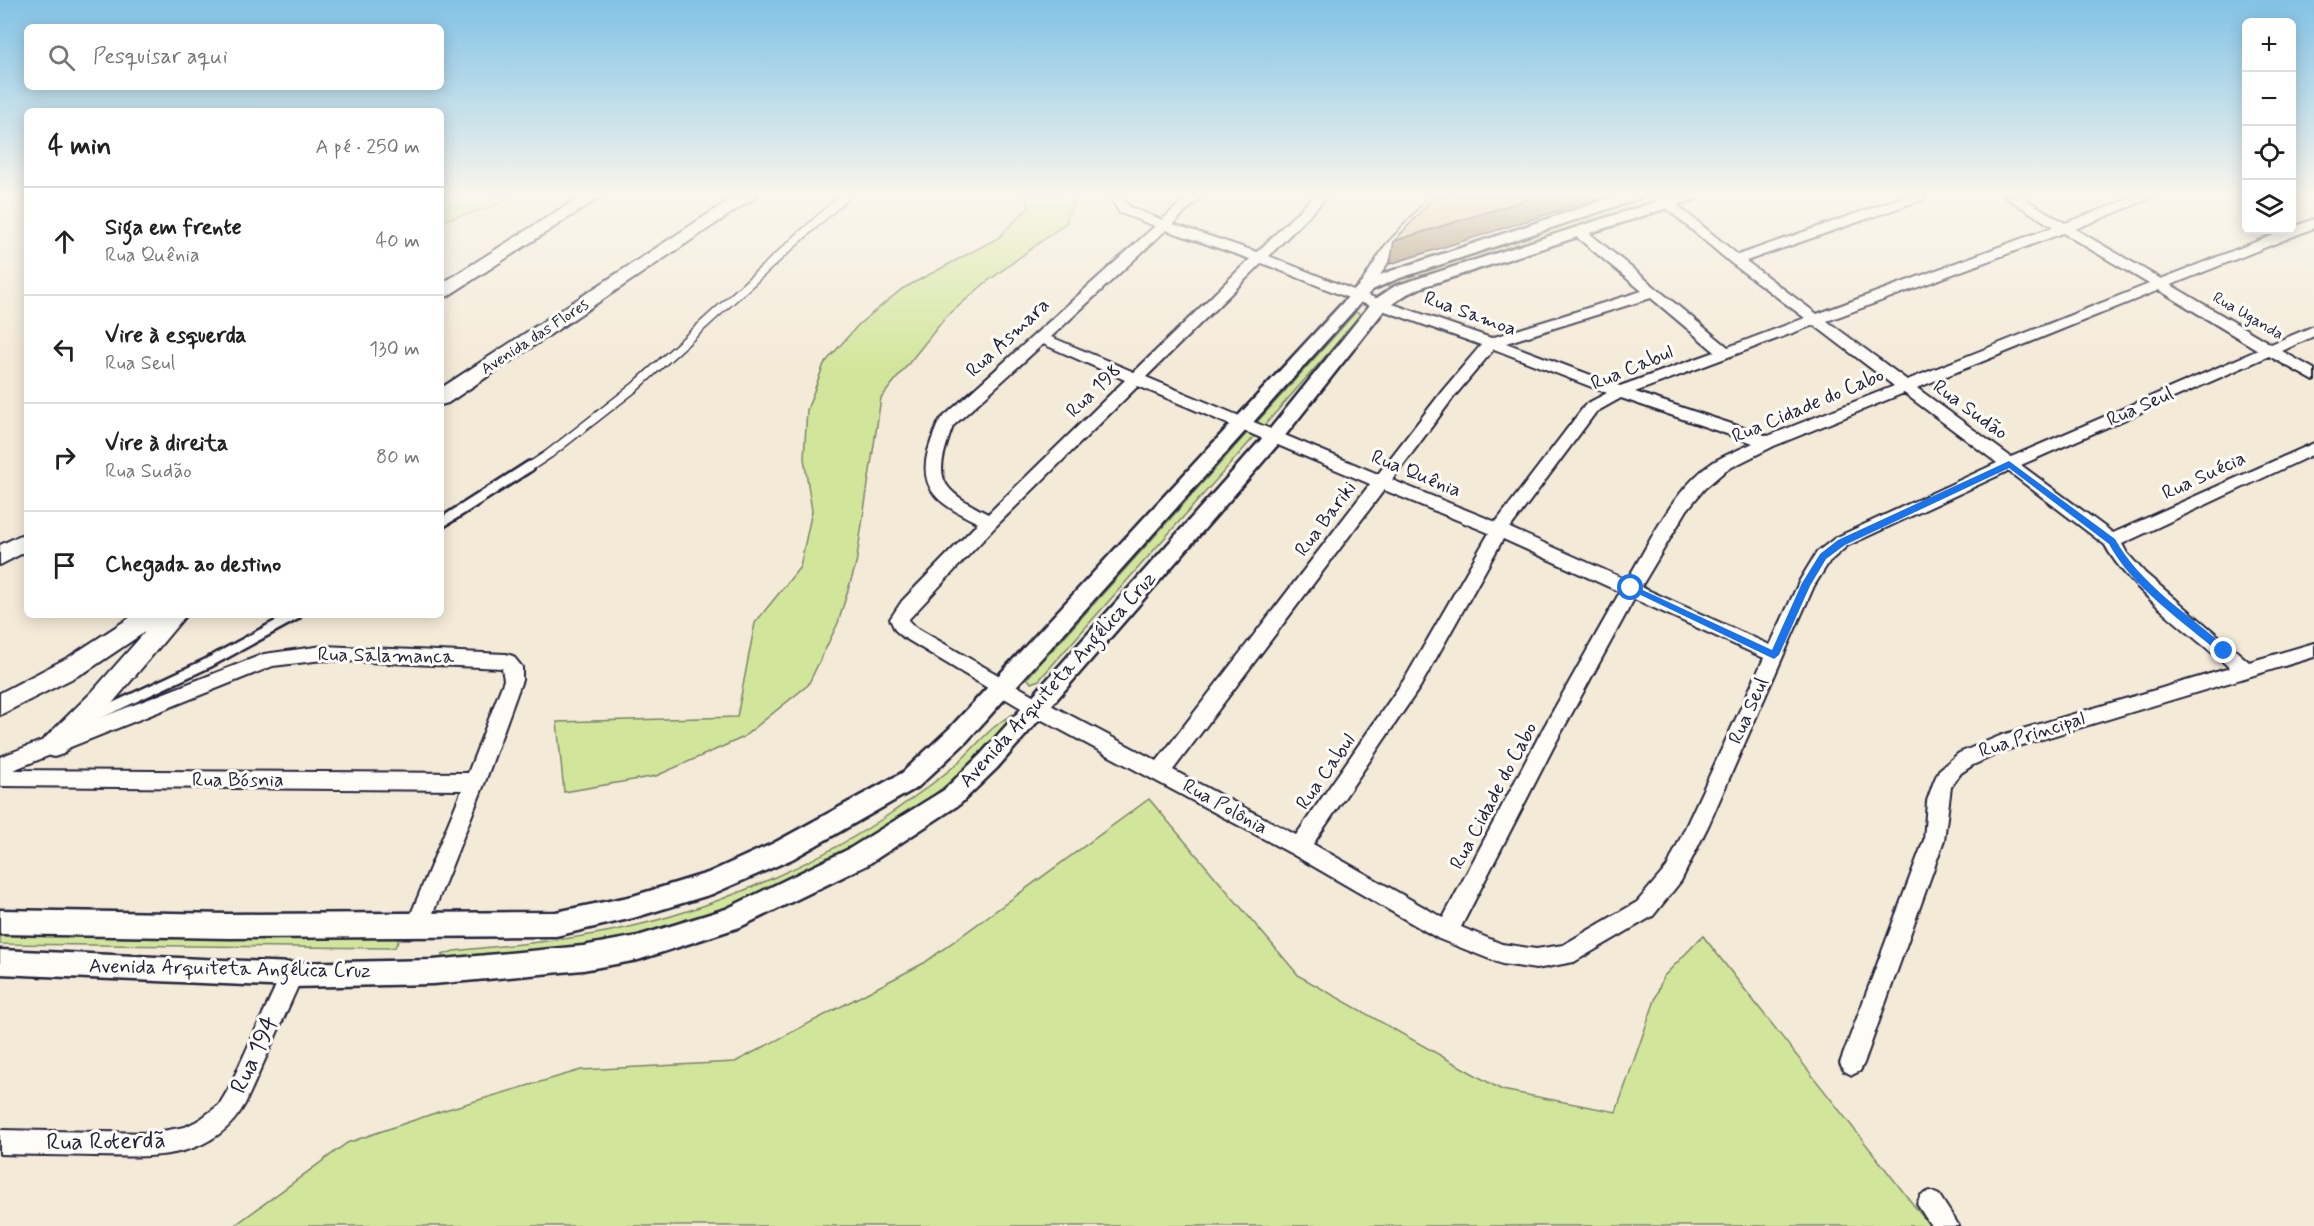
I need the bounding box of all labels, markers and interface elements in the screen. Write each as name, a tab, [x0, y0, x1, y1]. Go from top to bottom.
map controls	[2242, 18, 2296, 234]
button: +	[2242, 18, 2296, 72]
search box	[24, 24, 444, 90]
icon: search	[45, 41, 78, 74]
text: Pesquisar aqui	[93, 43, 228, 71]
button: −	[2242, 72, 2296, 126]
button: locate	[2242, 126, 2296, 180]
text: 4 min	[48, 130, 111, 164]
text: A pé · 250 m	[315, 134, 420, 161]
button: layers	[2242, 180, 2296, 234]
text: Siga em frente	[105, 214, 242, 242]
icon: ahead	[48, 225, 81, 258]
text: 40 m	[376, 228, 420, 255]
text: Rua Quênia	[105, 242, 200, 269]
street label: Rua Samoa	[1420, 285, 1520, 343]
street label: Rua Uganda	[2209, 287, 2288, 345]
street label: Rua Asmara	[960, 292, 1056, 384]
street label: Avenida das Flores	[477, 294, 593, 380]
text: Vire à esquerda	[105, 322, 246, 350]
icon: left	[48, 333, 81, 366]
text: 130 m	[369, 336, 420, 363]
street label: Rua Cabul	[1587, 339, 1677, 397]
text: Rua Seul	[105, 350, 175, 377]
street label: Rua 198	[1060, 358, 1128, 424]
street label: Rua Cidade do Cabo	[1728, 362, 1888, 450]
street label: Rua Sudão	[1927, 374, 2013, 446]
street label: Rua Seul	[2102, 380, 2178, 434]
text: Vire à direita	[105, 430, 228, 458]
icon: right	[48, 441, 81, 474]
text: 80 m	[376, 444, 420, 471]
street label: Rua Quênia	[1367, 444, 1465, 504]
street label: Rua Suécia	[2158, 445, 2250, 507]
text: Rua Sudão	[105, 458, 192, 485]
street label: Rua Bariki	[1289, 476, 1363, 562]
icon: arrive	[48, 549, 81, 582]
text: Chegada ao destino	[105, 551, 281, 579]
street label: Avenida Arquiteta Angélica Cruz	[954, 566, 1164, 795]
route start	[1617, 574, 1643, 600]
route end	[2210, 637, 2236, 663]
street label: Rua Salamanca	[317, 641, 456, 671]
street label: Rua Seul	[1722, 673, 1776, 749]
street label: Rua Principal	[1975, 705, 2089, 765]
street label: Rua Cidade do Cabo	[1444, 718, 1544, 874]
street label: Rua Cabul	[1290, 729, 1362, 815]
street label: Rua Bósnia	[192, 767, 284, 794]
street label: Rua Polônia	[1178, 773, 1272, 841]
street label: Avenida Arquiteta Angélica Cruz	[89, 953, 371, 987]
street label: Rua 194	[224, 1011, 286, 1099]
street label: Rua Roterdã	[46, 1125, 166, 1159]

